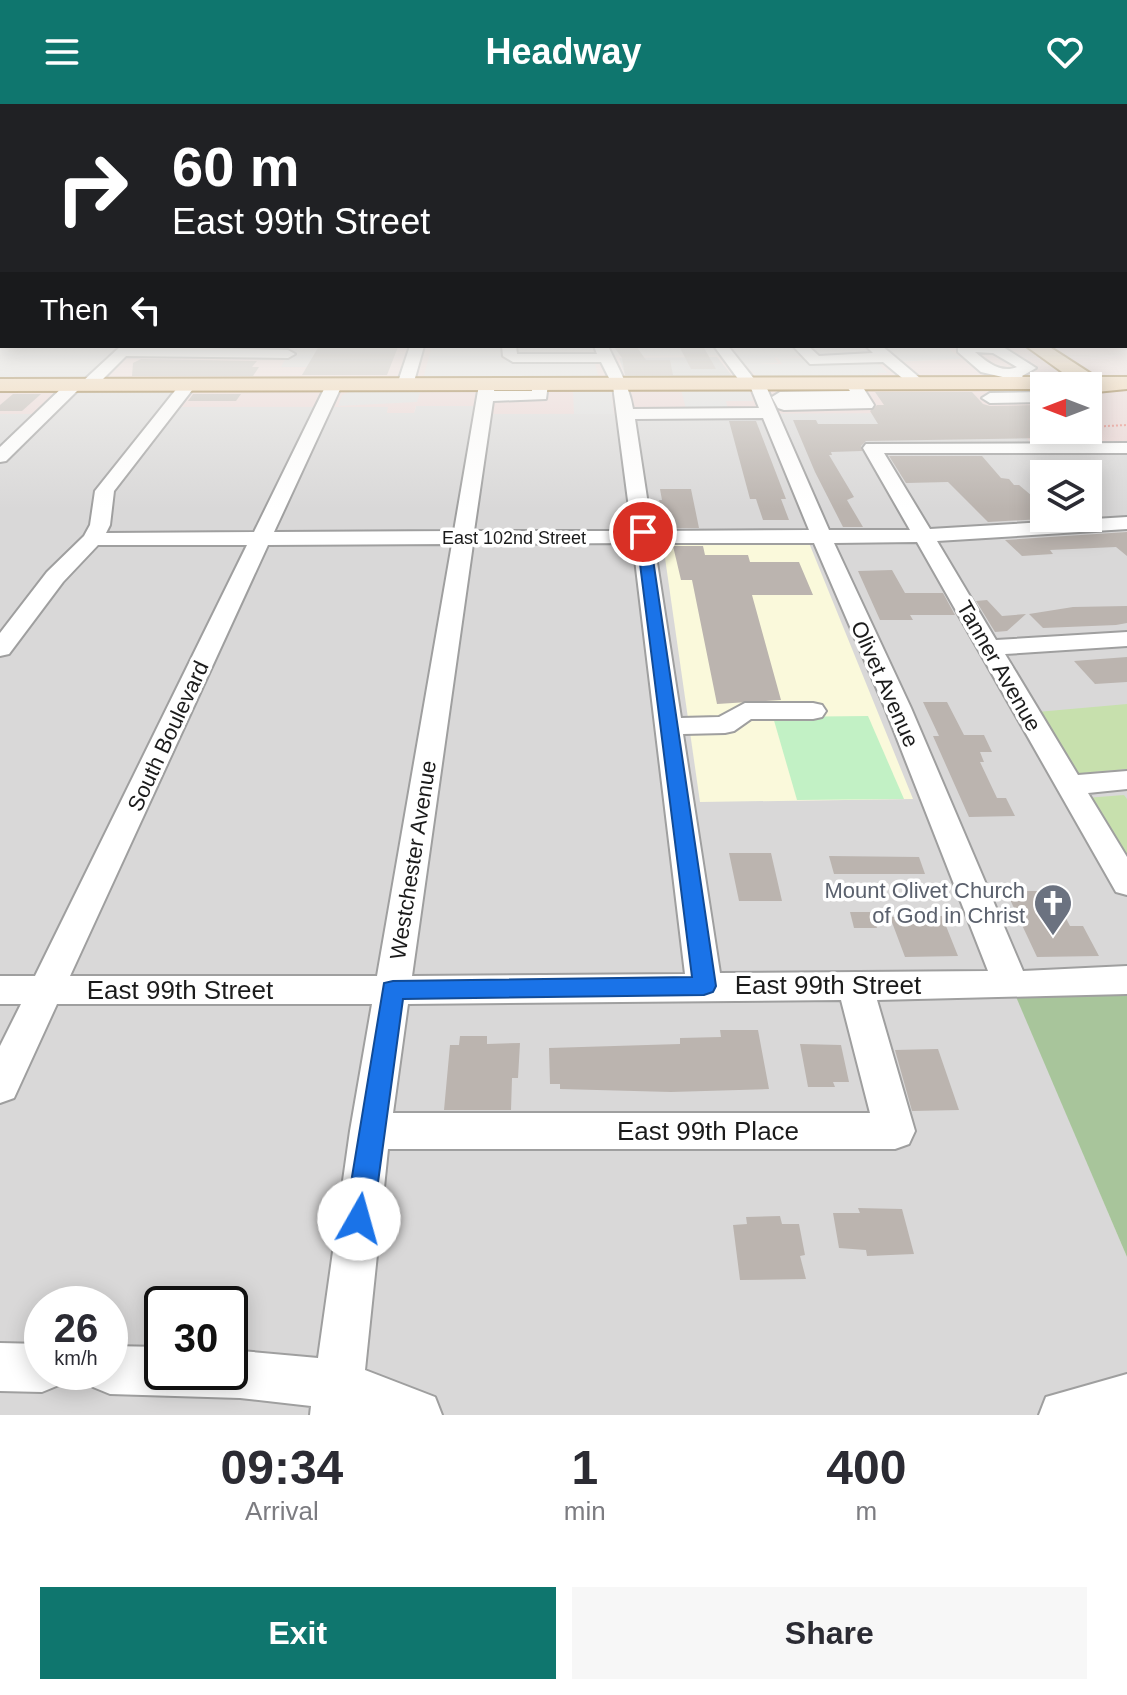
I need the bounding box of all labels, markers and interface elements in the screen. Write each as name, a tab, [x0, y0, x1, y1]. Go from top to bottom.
icon: menu	[40, 30, 84, 74]
icon: heart	[1043, 30, 1087, 74]
text: Headway	[485, 31, 642, 72]
text: 60 m	[172, 135, 300, 198]
icon: right	[40, 136, 144, 240]
text: East 99th Street	[172, 201, 430, 242]
icon: left	[124, 288, 168, 332]
text: Then	[40, 293, 108, 326]
north arrow	[1030, 372, 1102, 444]
map controls	[1030, 372, 1102, 532]
button: layers	[1030, 460, 1102, 532]
pin	[609, 498, 677, 566]
icon: arrive	[621, 510, 665, 554]
street label: East 102nd Street	[442, 528, 586, 548]
street label: Tanner Avenue	[952, 596, 1046, 736]
street label: Olivet Avenue	[846, 617, 924, 751]
street label: South Boulevard	[122, 657, 214, 815]
street label: Westchester Avenue	[385, 759, 441, 961]
place label: Mount Olivet Church of God in Christ	[824, 878, 1025, 928]
church icon: Mount Olivet Church of God in Christ	[1032, 882, 1074, 937]
street label: East 99th Street	[735, 970, 922, 1000]
street label: East 99th Street	[87, 975, 274, 1005]
street label: East 99th Place	[617, 1116, 799, 1146]
position arrow	[317, 1177, 401, 1261]
speed limit sign: 30	[144, 1286, 248, 1390]
text: 26	[54, 1306, 98, 1350]
text: km/h	[54, 1347, 98, 1369]
text: 09:34	[221, 1441, 343, 1494]
text: 1	[571, 1441, 598, 1494]
text: 400	[826, 1441, 906, 1494]
text: Arrival	[245, 1496, 319, 1526]
text: min	[564, 1496, 606, 1526]
text: m	[856, 1496, 877, 1526]
button: Exit	[40, 1587, 556, 1679]
button: Share	[572, 1587, 1087, 1679]

